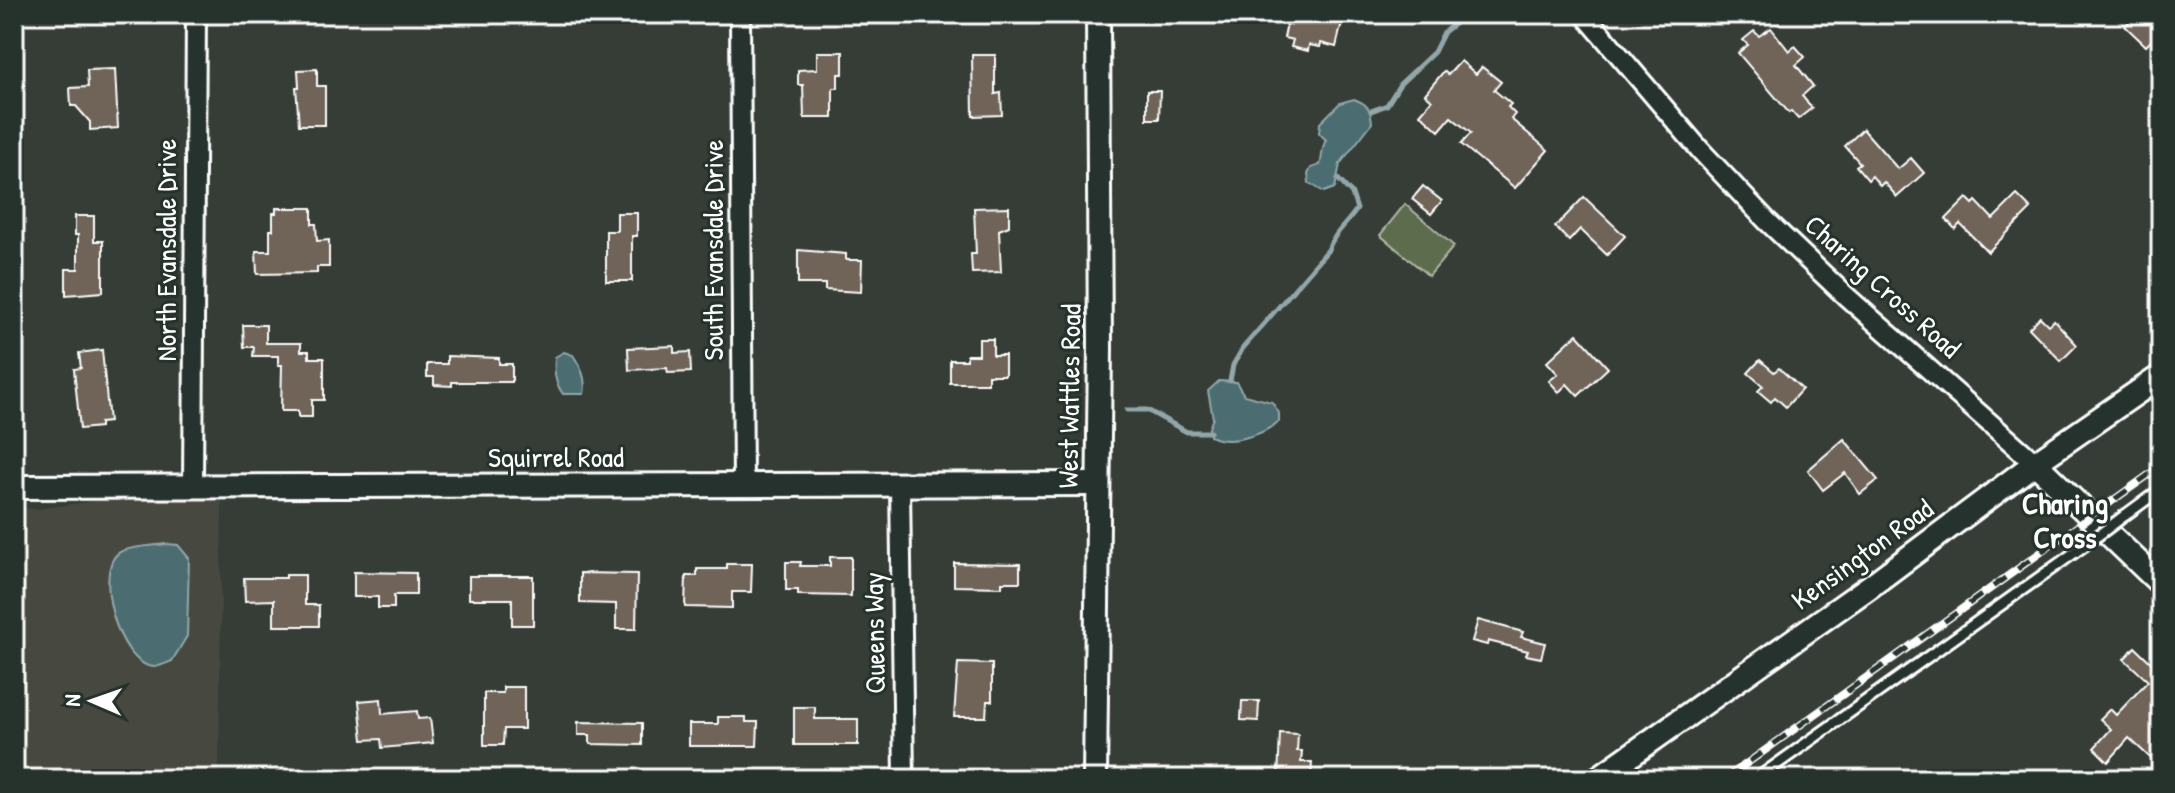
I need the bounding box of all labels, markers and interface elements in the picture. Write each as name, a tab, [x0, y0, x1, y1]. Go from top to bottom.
street label: North Evansdale Drive	[147, 139, 185, 361]
street label: South Evansdale Drive	[694, 140, 732, 360]
street label: Charing Cross Road	[1797, 206, 1969, 366]
street label: West Wattles Road	[1048, 303, 1090, 489]
street label: Squirrel Road	[488, 438, 624, 476]
district label: Charing Cross	[2022, 483, 2108, 557]
street label: Kensington Road	[1783, 490, 1941, 618]
street label: Queens Way	[854, 572, 894, 694]
north arrow	[52, 661, 132, 741]
text: N	[57, 694, 87, 707]

